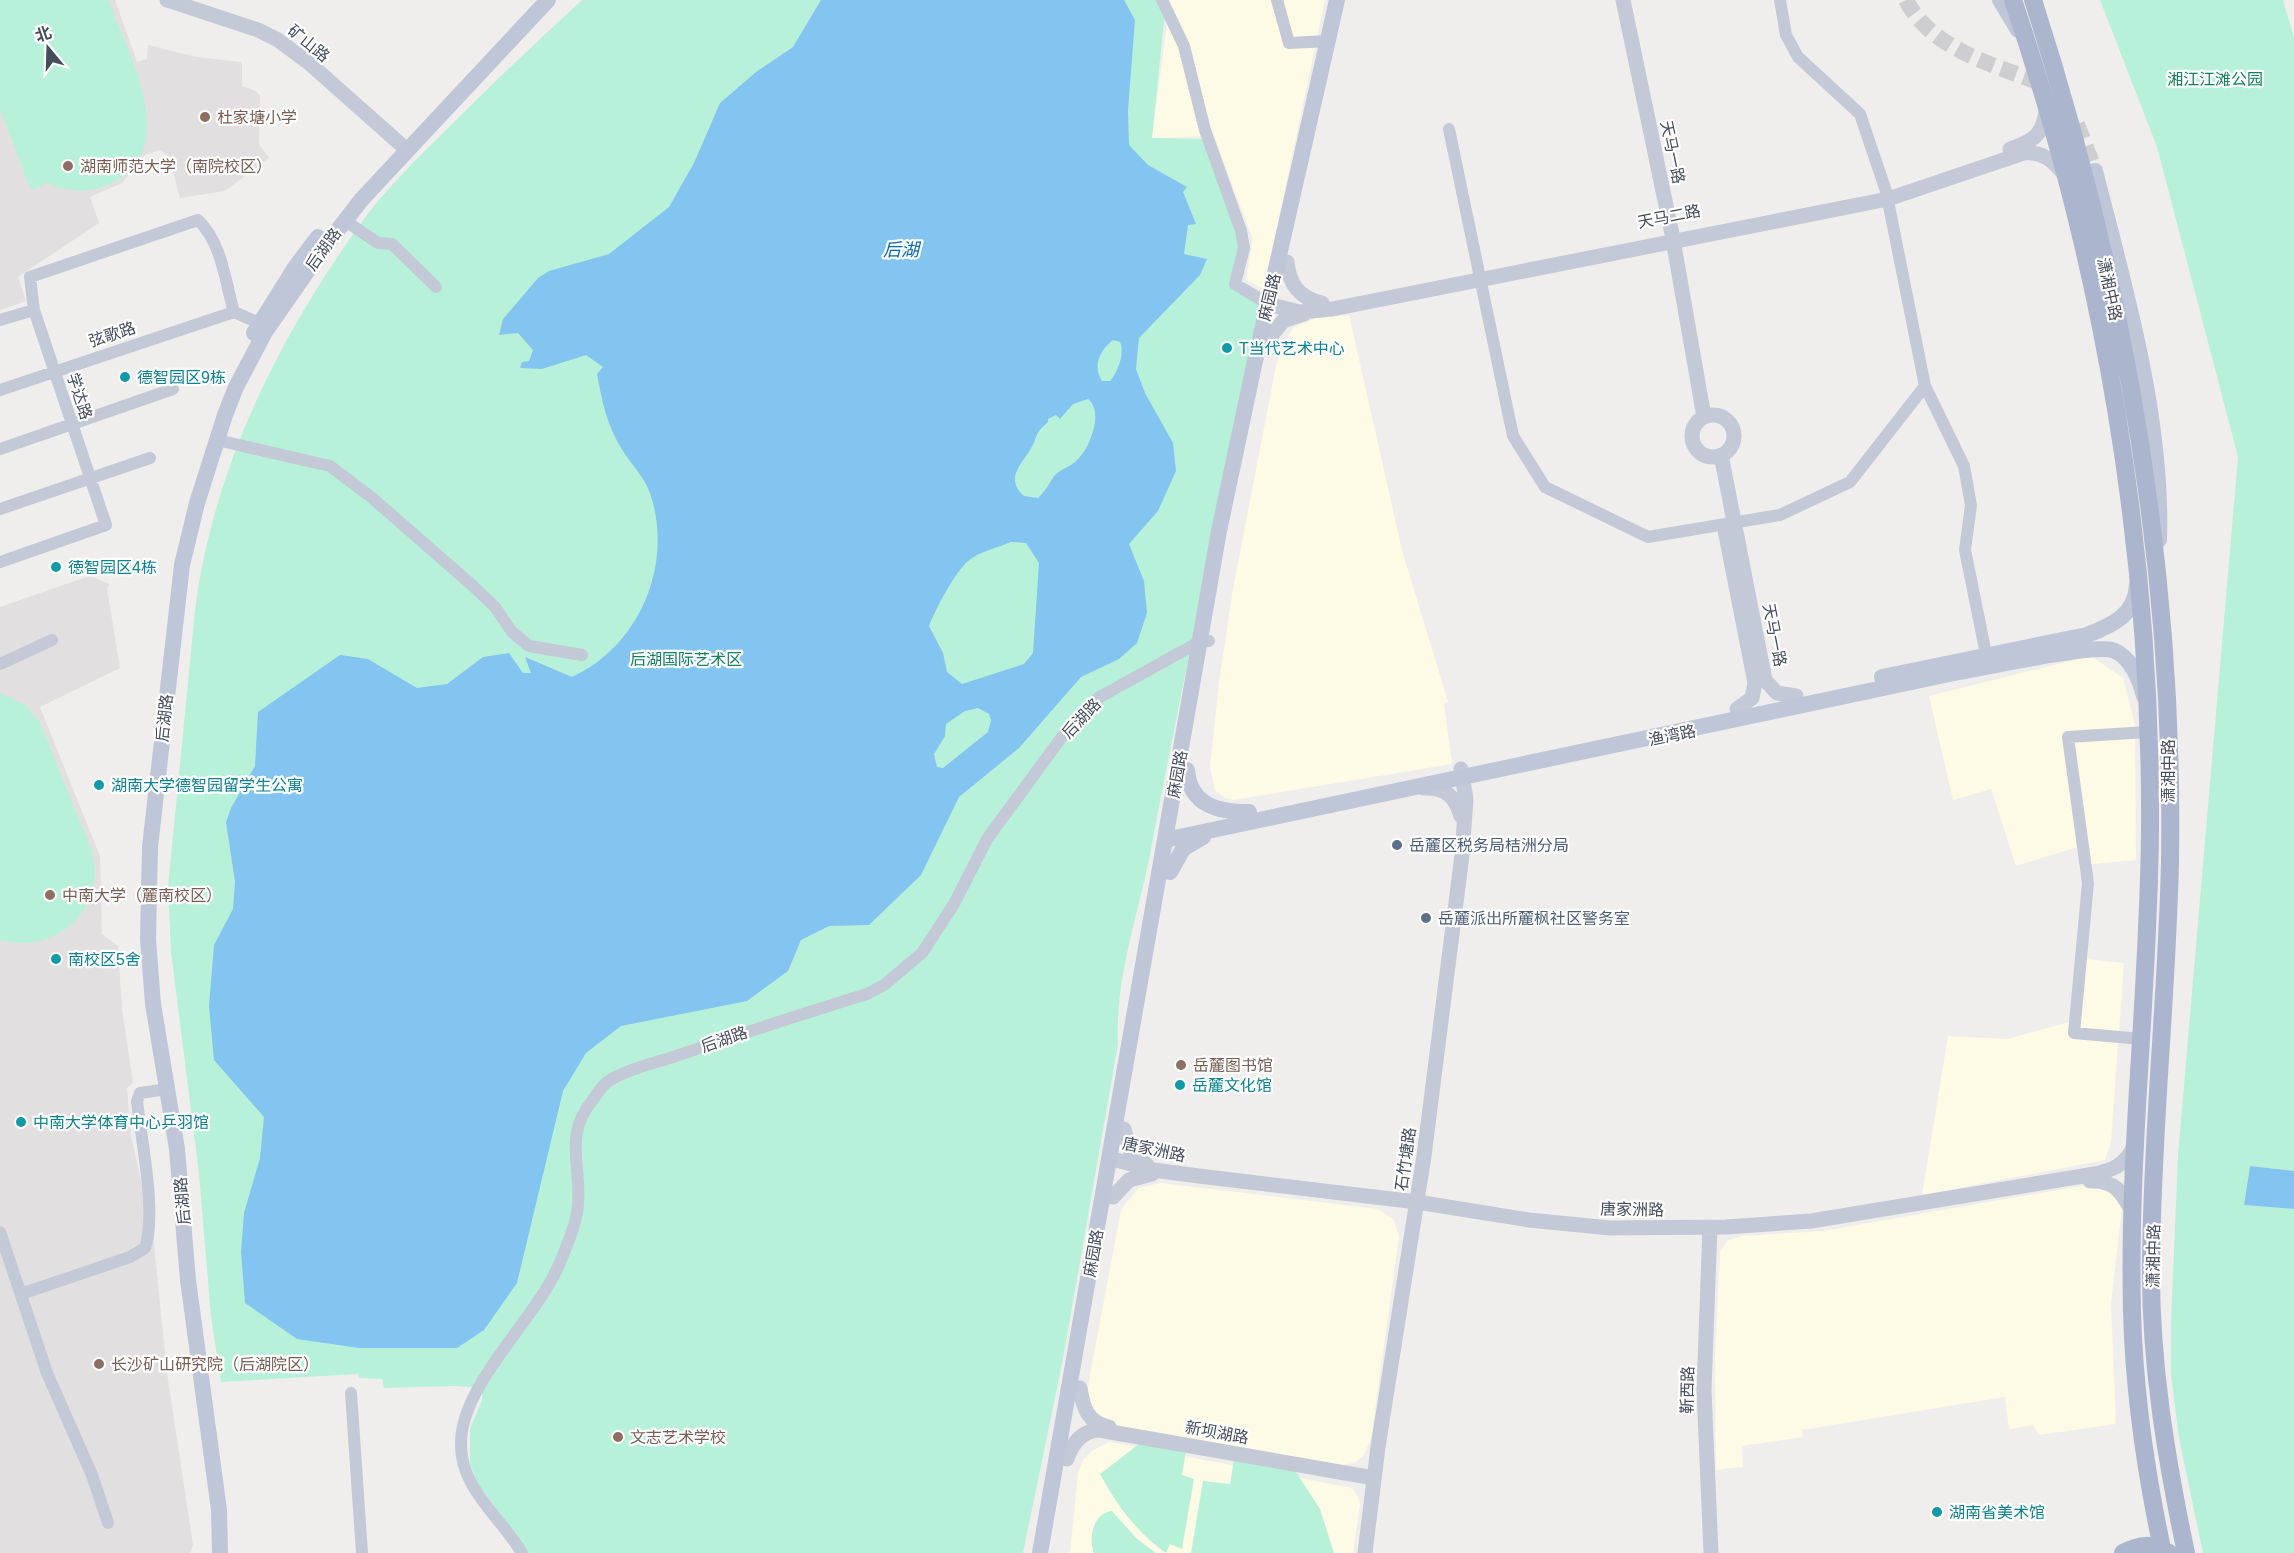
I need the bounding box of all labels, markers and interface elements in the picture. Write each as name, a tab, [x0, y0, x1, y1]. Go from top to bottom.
north arrow	[18, 18, 78, 78]
street label: 矿山路	[285, 22, 333, 65]
text: 北	[33, 24, 54, 45]
park label: 湘江江滩公园	[2167, 71, 2263, 88]
place label: 杜家塘小学	[217, 109, 297, 126]
marker: 杜家塘小学	[198, 110, 212, 124]
street label: 天马一路	[1658, 119, 1687, 185]
place label: 湖南师范大学（南院校区）	[80, 158, 272, 175]
marker: 湖南师范大学（南院校区）	[61, 159, 75, 173]
street label: 天马二路	[1636, 202, 1702, 231]
street label: 后湖路	[302, 225, 344, 274]
water label: 后湖	[883, 240, 922, 260]
street label: 潇湘中路	[2095, 256, 2124, 322]
street label: 麻园路	[1256, 272, 1283, 322]
street label: 弦歌路	[87, 319, 138, 350]
place label: T当代艺术中心	[1239, 340, 1345, 357]
marker: T当代艺术中心	[1220, 341, 1234, 355]
place label: 德智园区9栋	[137, 369, 226, 386]
marker: 德智园区9栋	[118, 370, 132, 384]
street label: 学达路	[64, 371, 95, 422]
place label: 徳智园区4栋	[68, 559, 157, 576]
marker: 徳智园区4栋	[49, 560, 63, 574]
street label: 天马一路	[1760, 602, 1789, 668]
park label: 后湖国际艺术区	[630, 651, 742, 668]
street label: 后湖路	[154, 693, 175, 743]
street label: 后湖路	[1059, 695, 1104, 742]
street label: 渔湾路	[1647, 722, 1697, 749]
street label: 潇湘中路	[2160, 739, 2177, 803]
street label: 麻园路	[1165, 749, 1190, 799]
place label: 湖南大学德智园留学生公寓	[111, 777, 303, 794]
marker: 湖南大学德智园留学生公寓	[92, 778, 106, 792]
place label: 岳麓区税务局桔洲分局	[1409, 837, 1569, 854]
marker: 岳麓区税务局桔洲分局	[1390, 838, 1404, 852]
place label: 中南大学（麓南校区）	[62, 887, 222, 904]
marker: 中南大学（麓南校区）	[43, 888, 57, 902]
place label: 岳麓派出所麓枫社区警务室	[1438, 910, 1630, 927]
marker: 岳麓派出所麓枫社区警务室	[1419, 911, 1433, 925]
place label: 南校区5舍	[68, 951, 141, 968]
marker: 南校区5舍	[49, 952, 63, 966]
street label: 后湖路	[699, 1024, 750, 1055]
place label: 岳麓图书馆	[1193, 1057, 1273, 1074]
marker: 岳麓图书馆	[1174, 1058, 1188, 1072]
place label: 岳麓文化馆	[1192, 1077, 1272, 1094]
marker: 岳麓文化馆	[1173, 1078, 1187, 1092]
place label: 中南大学体育中心乒羽馆	[33, 1114, 209, 1131]
marker: 中南大学体育中心乒羽馆	[14, 1115, 28, 1129]
street label: 石竹塘路	[1393, 1126, 1418, 1192]
street label: 唐家洲路	[1121, 1135, 1187, 1164]
street label: 后湖路	[172, 1176, 193, 1226]
street label: 唐家洲路	[1600, 1200, 1664, 1219]
street label: 潇湘中路	[2144, 1224, 2163, 1288]
street label: 麻园路	[1081, 1228, 1106, 1278]
place label: 长沙矿山研究院（后湖院区）	[111, 1356, 319, 1373]
marker: 长沙矿山研究院（后湖院区）	[92, 1357, 106, 1371]
street label: 靳西路	[1679, 1366, 1696, 1414]
street label: 新坝湖路	[1184, 1419, 1250, 1446]
place label: 文志艺术学校	[630, 1429, 726, 1446]
marker: 文志艺术学校	[611, 1430, 625, 1444]
place label: 湖南省美术馆	[1949, 1504, 2045, 1521]
marker: 湖南省美术馆	[1930, 1505, 1944, 1519]

